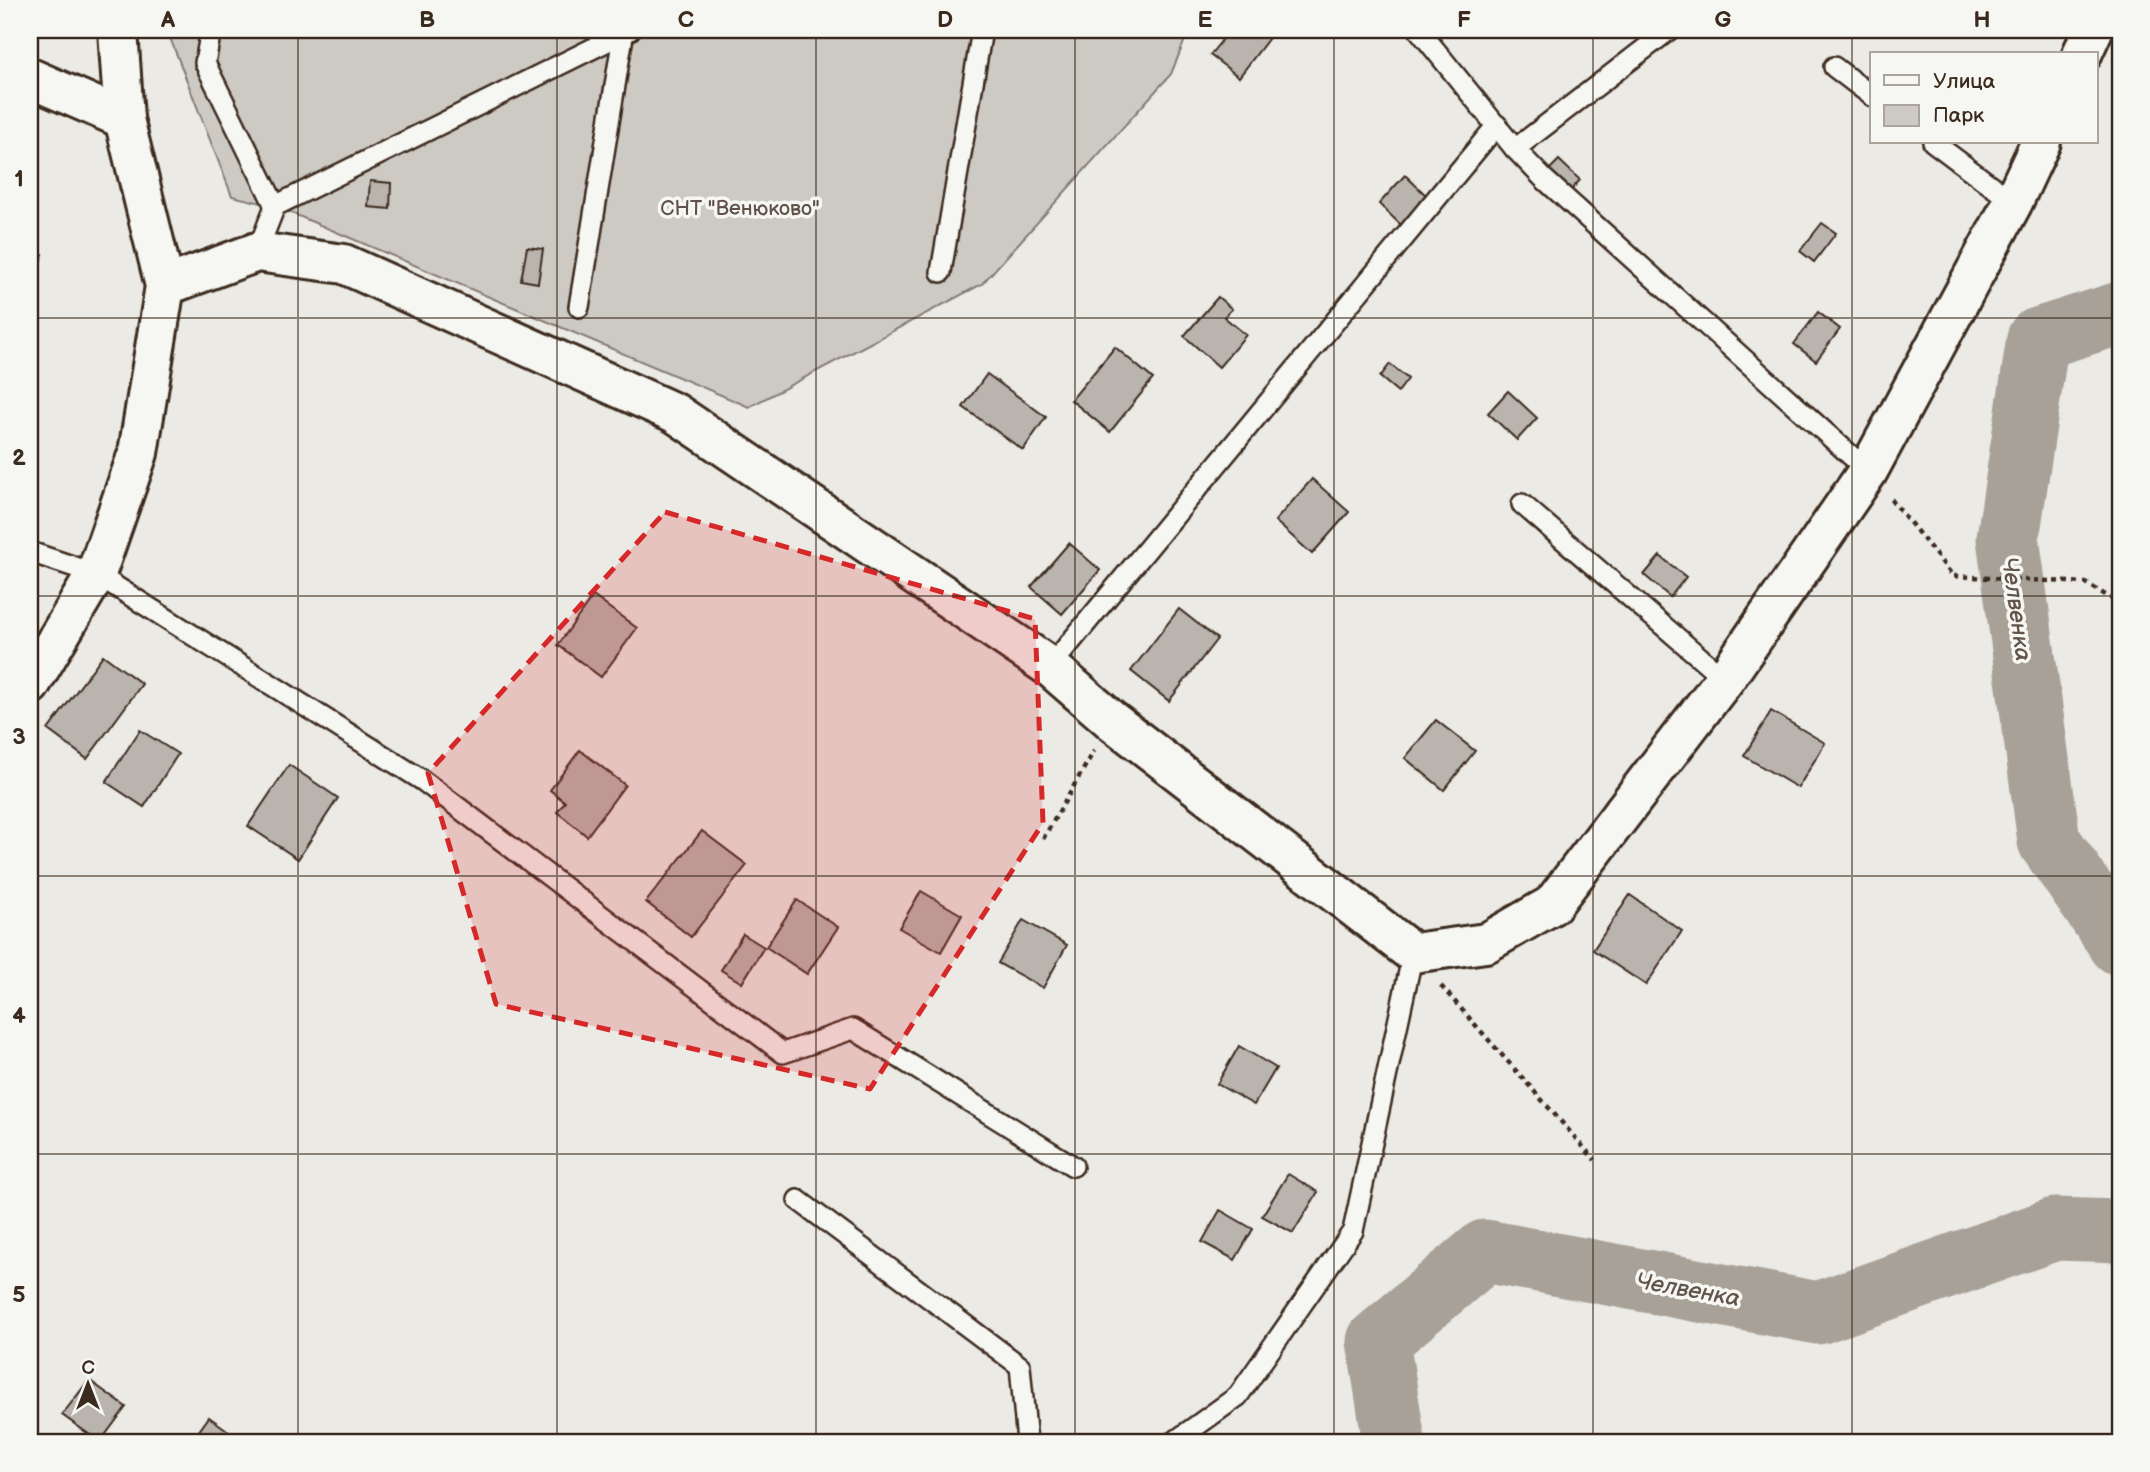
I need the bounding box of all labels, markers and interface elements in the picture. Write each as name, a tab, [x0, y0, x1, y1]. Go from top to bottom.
text: A	[160, 6, 176, 34]
text: B	[419, 6, 435, 34]
text: C	[678, 6, 694, 34]
text: D	[937, 6, 953, 34]
text: E	[1198, 6, 1213, 34]
text: F	[1457, 6, 1471, 34]
text: G	[1715, 6, 1732, 34]
text: H	[1973, 6, 1991, 34]
legend	[1870, 52, 2098, 144]
text: Улица	[1933, 69, 1996, 94]
text: Парк	[1933, 103, 1984, 128]
text: 1	[14, 165, 24, 193]
park label: СНТ "Венюково"	[660, 196, 820, 221]
text: 2	[12, 444, 26, 472]
water label: Челвенка	[1995, 555, 2037, 663]
text: 3	[12, 723, 26, 751]
text: 4	[12, 1002, 26, 1030]
water label: Челвенка	[1634, 1267, 1742, 1313]
text: 5	[12, 1281, 26, 1309]
north arrow	[52, 1350, 122, 1420]
text: С	[81, 1357, 95, 1380]

